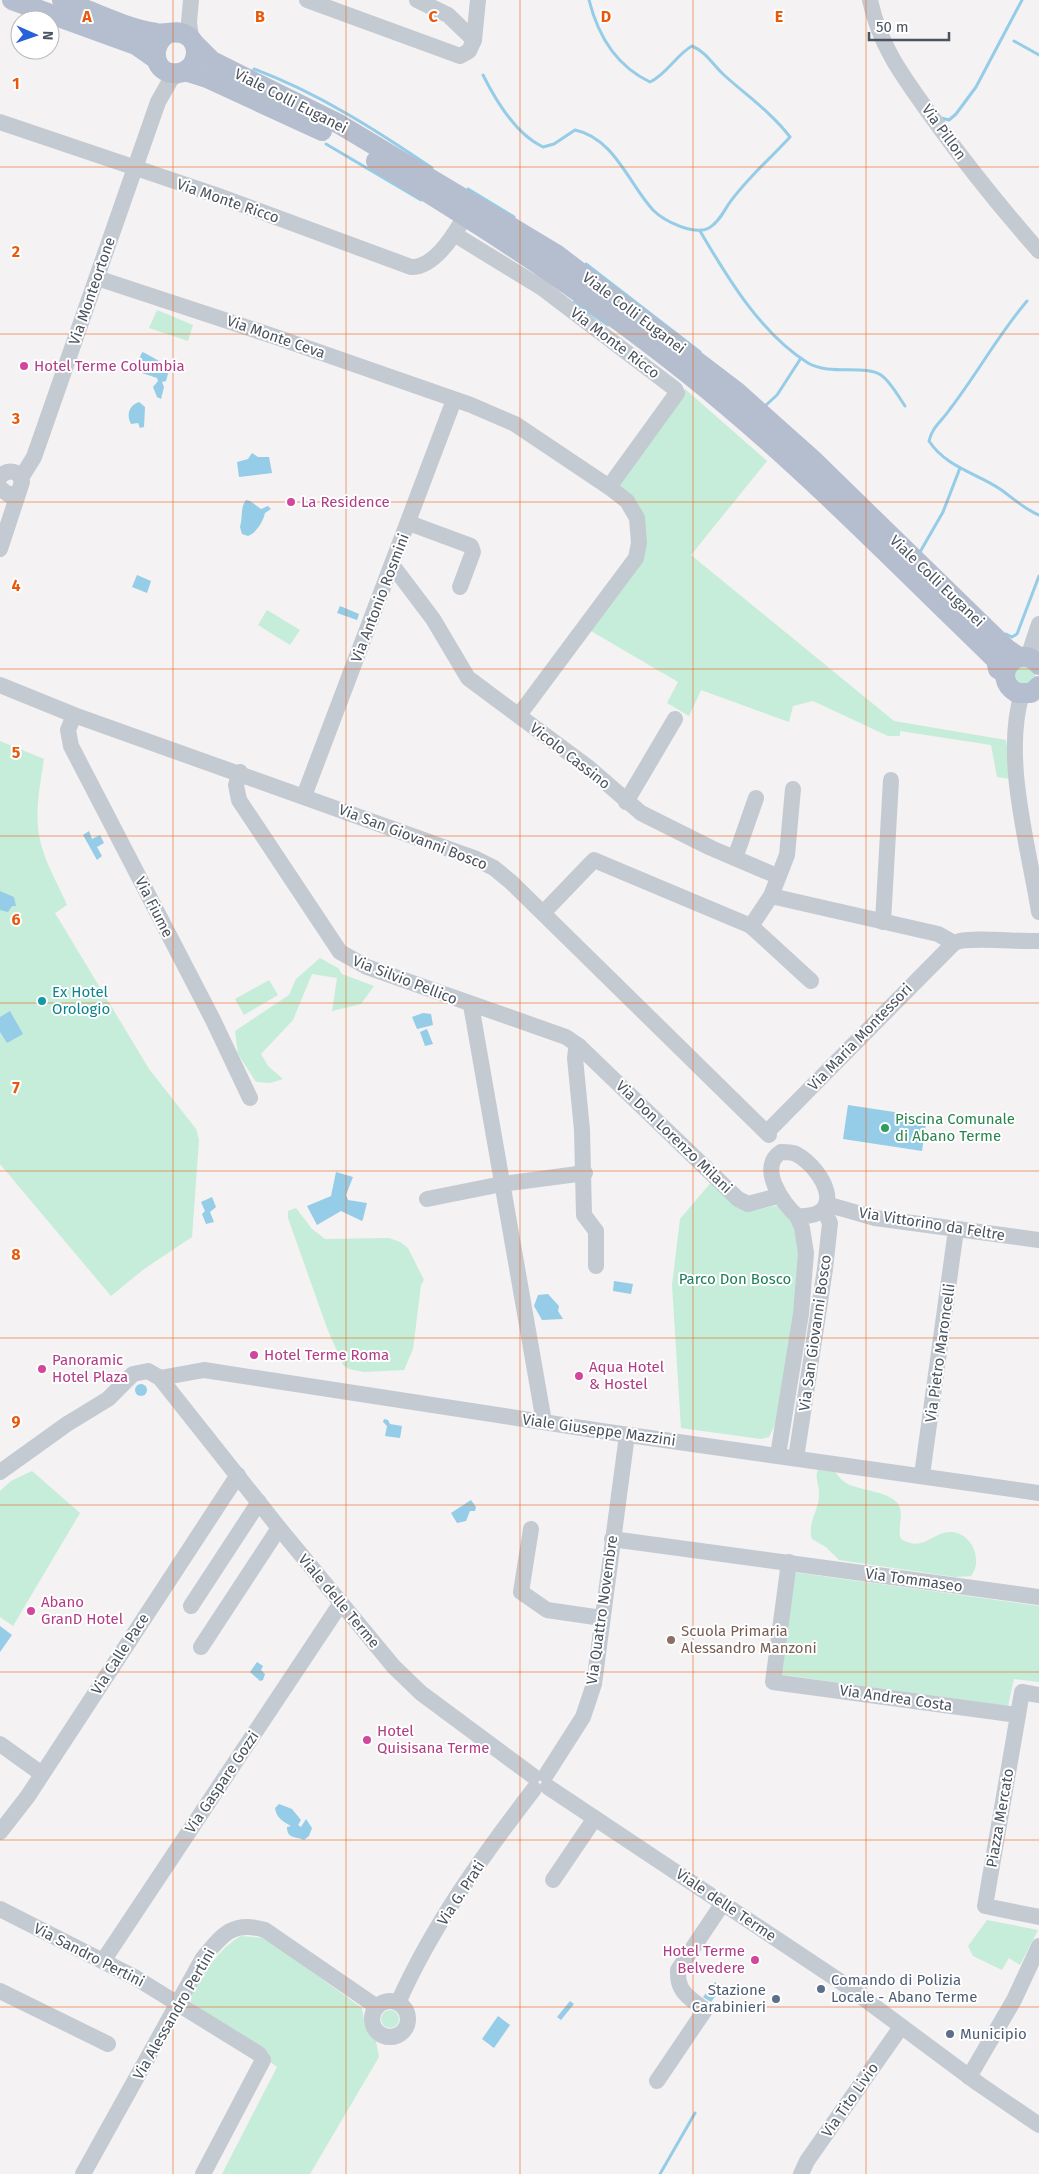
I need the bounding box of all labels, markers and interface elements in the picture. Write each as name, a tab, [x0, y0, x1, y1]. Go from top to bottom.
text: A	[81, 7, 92, 26]
text: B	[255, 7, 265, 26]
text: C	[428, 7, 438, 26]
text: D	[601, 7, 611, 26]
text: E	[775, 7, 783, 26]
north arrow	[10, 10, 60, 60]
scale bar	[869, 10, 949, 42]
text: 50 m	[876, 18, 909, 36]
text: N	[39, 30, 56, 40]
street label: Viale Colli Euganei	[232, 65, 350, 137]
text: 1	[12, 74, 20, 93]
street label: Via Pillon	[918, 101, 970, 163]
street label: Via Monte Ricco	[174, 175, 282, 227]
street label: Via Monteortone	[65, 235, 119, 347]
text: 2	[12, 242, 20, 261]
street label: Viale Colli Euganei	[579, 268, 689, 358]
street label: Via Monte Ricco	[567, 304, 663, 382]
street label: Via Monte Ceva	[224, 312, 328, 362]
place label: Hotel Terme Columbia	[34, 357, 185, 375]
marker: Hotel Terme Columbia	[18, 360, 30, 372]
text: 3	[11, 409, 20, 428]
place label: La Residence	[301, 493, 390, 511]
marker: La Residence	[285, 496, 297, 508]
street label: Via Antonio Rosmini	[347, 531, 413, 665]
street label: Viale Colli Euganei	[886, 531, 988, 631]
text: 4	[11, 576, 21, 595]
street label: Vicolo Cassino	[526, 719, 614, 793]
text: 5	[12, 743, 21, 762]
street label: Via San Giovanni Bosco	[336, 800, 490, 874]
street label: Via Fiume	[131, 874, 177, 940]
text: 6	[11, 910, 21, 929]
street label: Via Silvio Pellico	[350, 952, 460, 1008]
street label: Via Maria Montessori	[804, 980, 916, 1094]
place label: Ex Hotel Orologio	[52, 983, 110, 1018]
marker: Ex Hotel Orologio	[36, 995, 48, 1007]
street label: Via Don Lorenzo Milani	[612, 1077, 736, 1197]
text: 7	[12, 1078, 20, 1097]
place label: Piscina Comunale di Abano Terme	[895, 1110, 1015, 1145]
marker: Piscina Comunale di Abano Terme	[879, 1122, 891, 1134]
street label: Via Vittorino da Feltre	[858, 1204, 1006, 1244]
text: 8	[11, 1245, 21, 1264]
street label: Via San Giovanni Bosco	[795, 1254, 835, 1412]
park label: Parco Don Bosco	[679, 1270, 791, 1288]
street label: Via Pietro Maroncelli	[921, 1282, 959, 1424]
place label: Hotel Terme Roma	[264, 1346, 389, 1364]
marker: Hotel Terme Roma	[248, 1349, 260, 1361]
place label: Panoramic Hotel Plaza	[52, 1351, 128, 1386]
place label: Aqua Hotel & Hostel	[589, 1358, 665, 1393]
marker: Panoramic Hotel Plaza	[36, 1363, 48, 1375]
marker: Aqua Hotel & Hostel	[573, 1370, 585, 1382]
street label: Viale Giuseppe Mazzini	[521, 1410, 677, 1450]
text: 9	[12, 1412, 21, 1431]
street label: Via Quattro Novembre	[583, 1534, 621, 1686]
street label: Viale delle Terme	[295, 1550, 383, 1652]
street label: Via Tommaseo	[864, 1564, 964, 1596]
place label: Abano GranD Hotel	[41, 1593, 124, 1628]
marker: Abano GranD Hotel	[25, 1605, 37, 1617]
street label: Via Calle Pace	[87, 1610, 153, 1698]
place label: Scuola Primaria Alessandro Manzoni	[681, 1622, 817, 1657]
marker: Scuola Primaria Alessandro Manzoni	[665, 1634, 677, 1646]
street label: Via Andrea Costa	[838, 1681, 954, 1715]
place label: Hotel Quisisana Terme	[377, 1722, 489, 1757]
street label: Via Gaspare Gozzi	[181, 1728, 263, 1836]
marker: Hotel Quisisana Terme	[361, 1734, 373, 1746]
street label: Piazza Mercato	[982, 1767, 1018, 1869]
street label: Via G. Prati	[434, 1857, 488, 1929]
street label: Viale delle Terme	[672, 1865, 780, 1945]
street label: Via Sandro Pertini	[31, 1919, 147, 1991]
place label: Hotel Terme Belvedere	[662, 1942, 745, 1977]
street label: Via Alessandro Pertini	[129, 1945, 219, 2083]
marker: Hotel Terme Belvedere	[749, 1954, 761, 1966]
place label: Comando di Polizia Locale - Abano Terme	[831, 1971, 977, 2006]
place label: Stazione Carabinieri	[692, 1981, 766, 2016]
marker: Comando di Polizia Locale - Abano Terme	[815, 1983, 827, 1995]
marker: Stazione Carabinieri	[770, 1993, 782, 2005]
place label: Municipio	[960, 2025, 1027, 2043]
marker: Municipio	[944, 2028, 956, 2040]
street label: Via Tito Livio	[818, 2059, 882, 2141]

